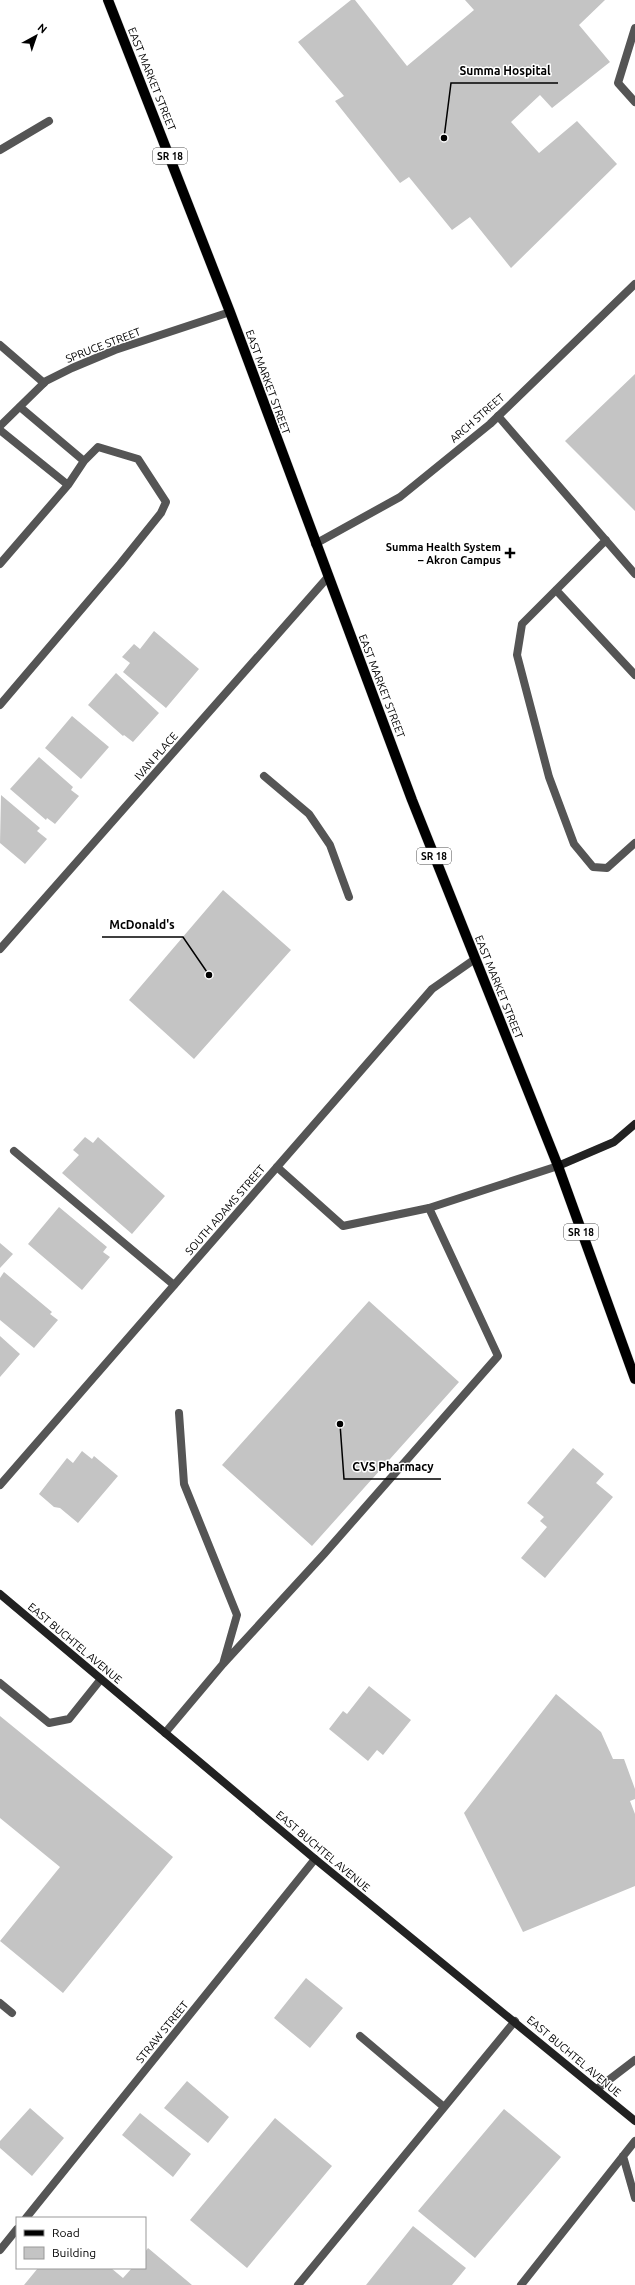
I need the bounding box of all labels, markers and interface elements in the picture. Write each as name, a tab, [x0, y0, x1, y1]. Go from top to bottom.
north arrow	[16, 16, 56, 56]
text: N	[35, 21, 49, 36]
street label: EAST MARKET STREET	[126, 26, 178, 132]
callout: Summa Hospital	[451, 59, 558, 83]
text: Summa Hospital	[459, 64, 551, 77]
road number: SR 18	[153, 148, 187, 164]
street label: SPRUCE STREET	[64, 325, 142, 365]
street label: EAST MARKET STREET	[243, 328, 293, 436]
street label: ARCH STREET	[447, 391, 507, 445]
place label: Summa Health System – Akron Campus	[386, 541, 501, 566]
marker: Summa Health System – Akron Campus	[504, 547, 516, 559]
street label: EAST MARKET STREET	[357, 632, 407, 740]
street label: IVAN PLACE	[132, 730, 180, 782]
road number: SR 18	[417, 848, 451, 864]
callout: McDonald's	[102, 913, 183, 937]
text: McDonald's	[109, 918, 175, 931]
street label: EAST MARKET STREET	[473, 934, 525, 1040]
street label: SOUTH ADAMS STREET	[183, 1163, 267, 1257]
road number: SR 18	[564, 1224, 598, 1240]
callout: CVS Pharmacy	[344, 1455, 441, 1479]
text: CVS Pharmacy	[352, 1460, 434, 1473]
street label: EAST BUCHTEL AVENUE	[26, 1600, 124, 1686]
street label: EAST BUCHTEL AVENUE	[274, 1808, 372, 1894]
street label: STRAW STREET	[133, 1999, 191, 2065]
street label: EAST BUCHTEL AVENUE	[525, 2013, 623, 2099]
legend	[16, 2217, 146, 2269]
text: Road	[52, 2226, 80, 2239]
text: Building	[52, 2246, 96, 2259]

